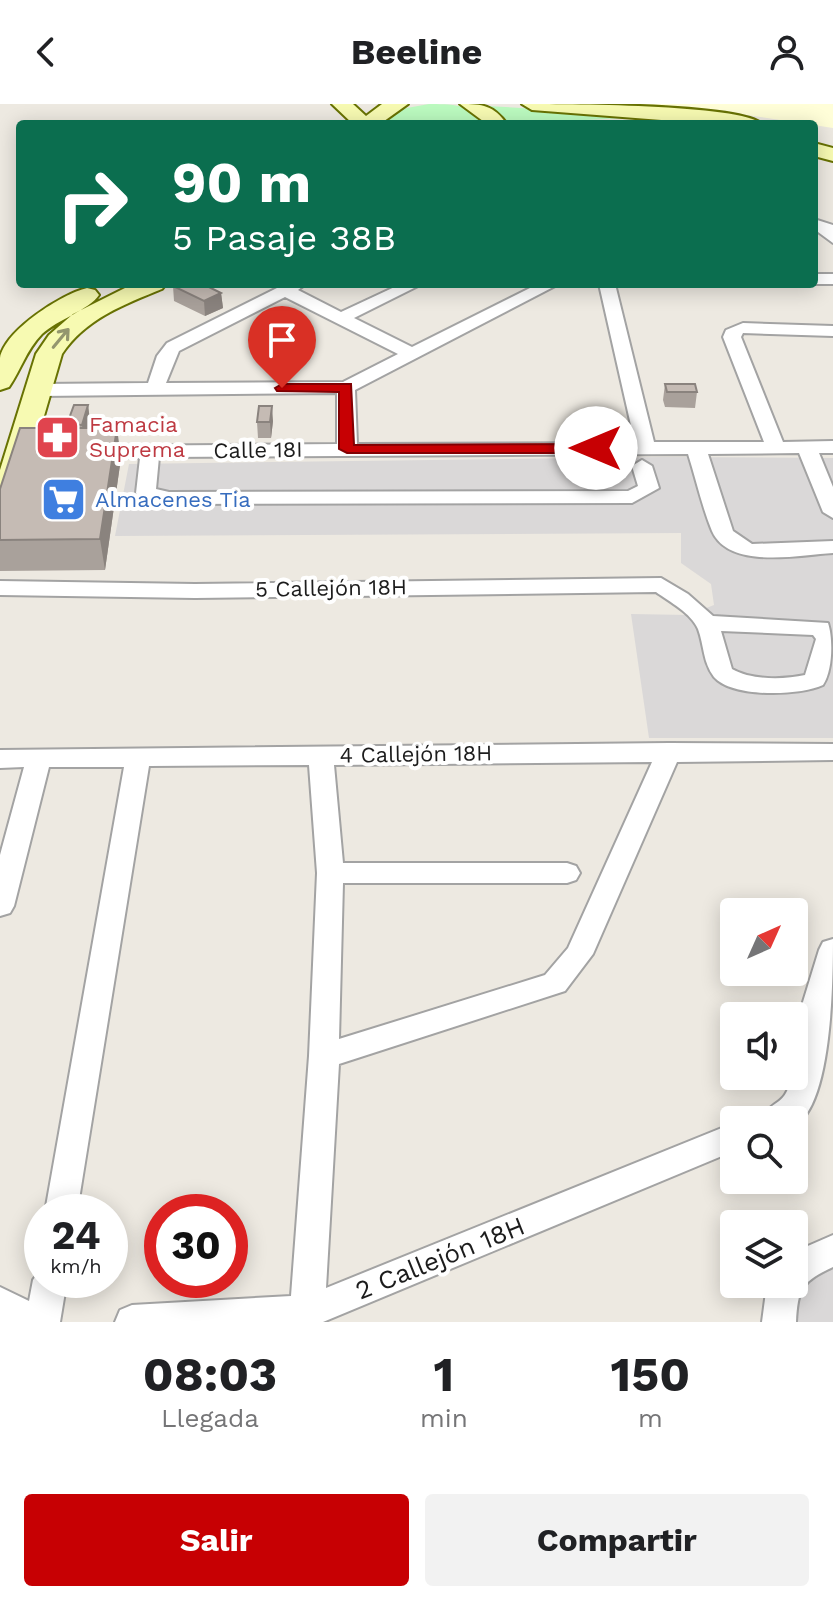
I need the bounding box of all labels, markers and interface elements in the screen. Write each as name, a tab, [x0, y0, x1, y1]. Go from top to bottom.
icon: back	[24, 30, 68, 74]
icon: person	[765, 30, 809, 74]
text: Beeline	[351, 31, 482, 73]
text: 90 m	[172, 150, 311, 216]
icon: right	[40, 152, 144, 256]
text: 5 Pasaje 38B	[172, 217, 396, 259]
pin	[248, 306, 316, 388]
icon: arrive	[260, 318, 304, 362]
one-way arrow	[52, 328, 70, 348]
position arrow	[554, 406, 638, 490]
place label: Famacia Suprema	[89, 412, 185, 462]
pharmacy icon: Famacia Suprema	[34, 413, 82, 461]
street label: Calle 18I	[213, 437, 303, 463]
supermarket icon: Almacenes Tia	[40, 475, 88, 523]
place label: Almacenes Tia	[95, 487, 251, 512]
street label: 5 Callejón 18H	[255, 574, 407, 602]
street label: 4 Callejón 18H	[339, 740, 493, 768]
north arrow	[720, 898, 808, 986]
map controls	[720, 898, 808, 1298]
button: sound	[720, 1002, 808, 1090]
button: search	[720, 1106, 808, 1194]
speed limit sign: 30	[144, 1194, 248, 1298]
street label: 2 Callejón 18H	[351, 1210, 529, 1306]
button: layers	[720, 1210, 808, 1298]
text: 24	[51, 1212, 101, 1259]
text: km/h	[50, 1254, 102, 1278]
text: 08:03	[143, 1346, 277, 1403]
text: 1	[434, 1346, 454, 1403]
text: 150	[611, 1346, 690, 1403]
text: Llegada	[161, 1403, 259, 1433]
text: min	[420, 1403, 468, 1433]
text: m	[638, 1403, 663, 1433]
button: Salir	[24, 1494, 409, 1586]
button: Compartir	[425, 1494, 809, 1586]

